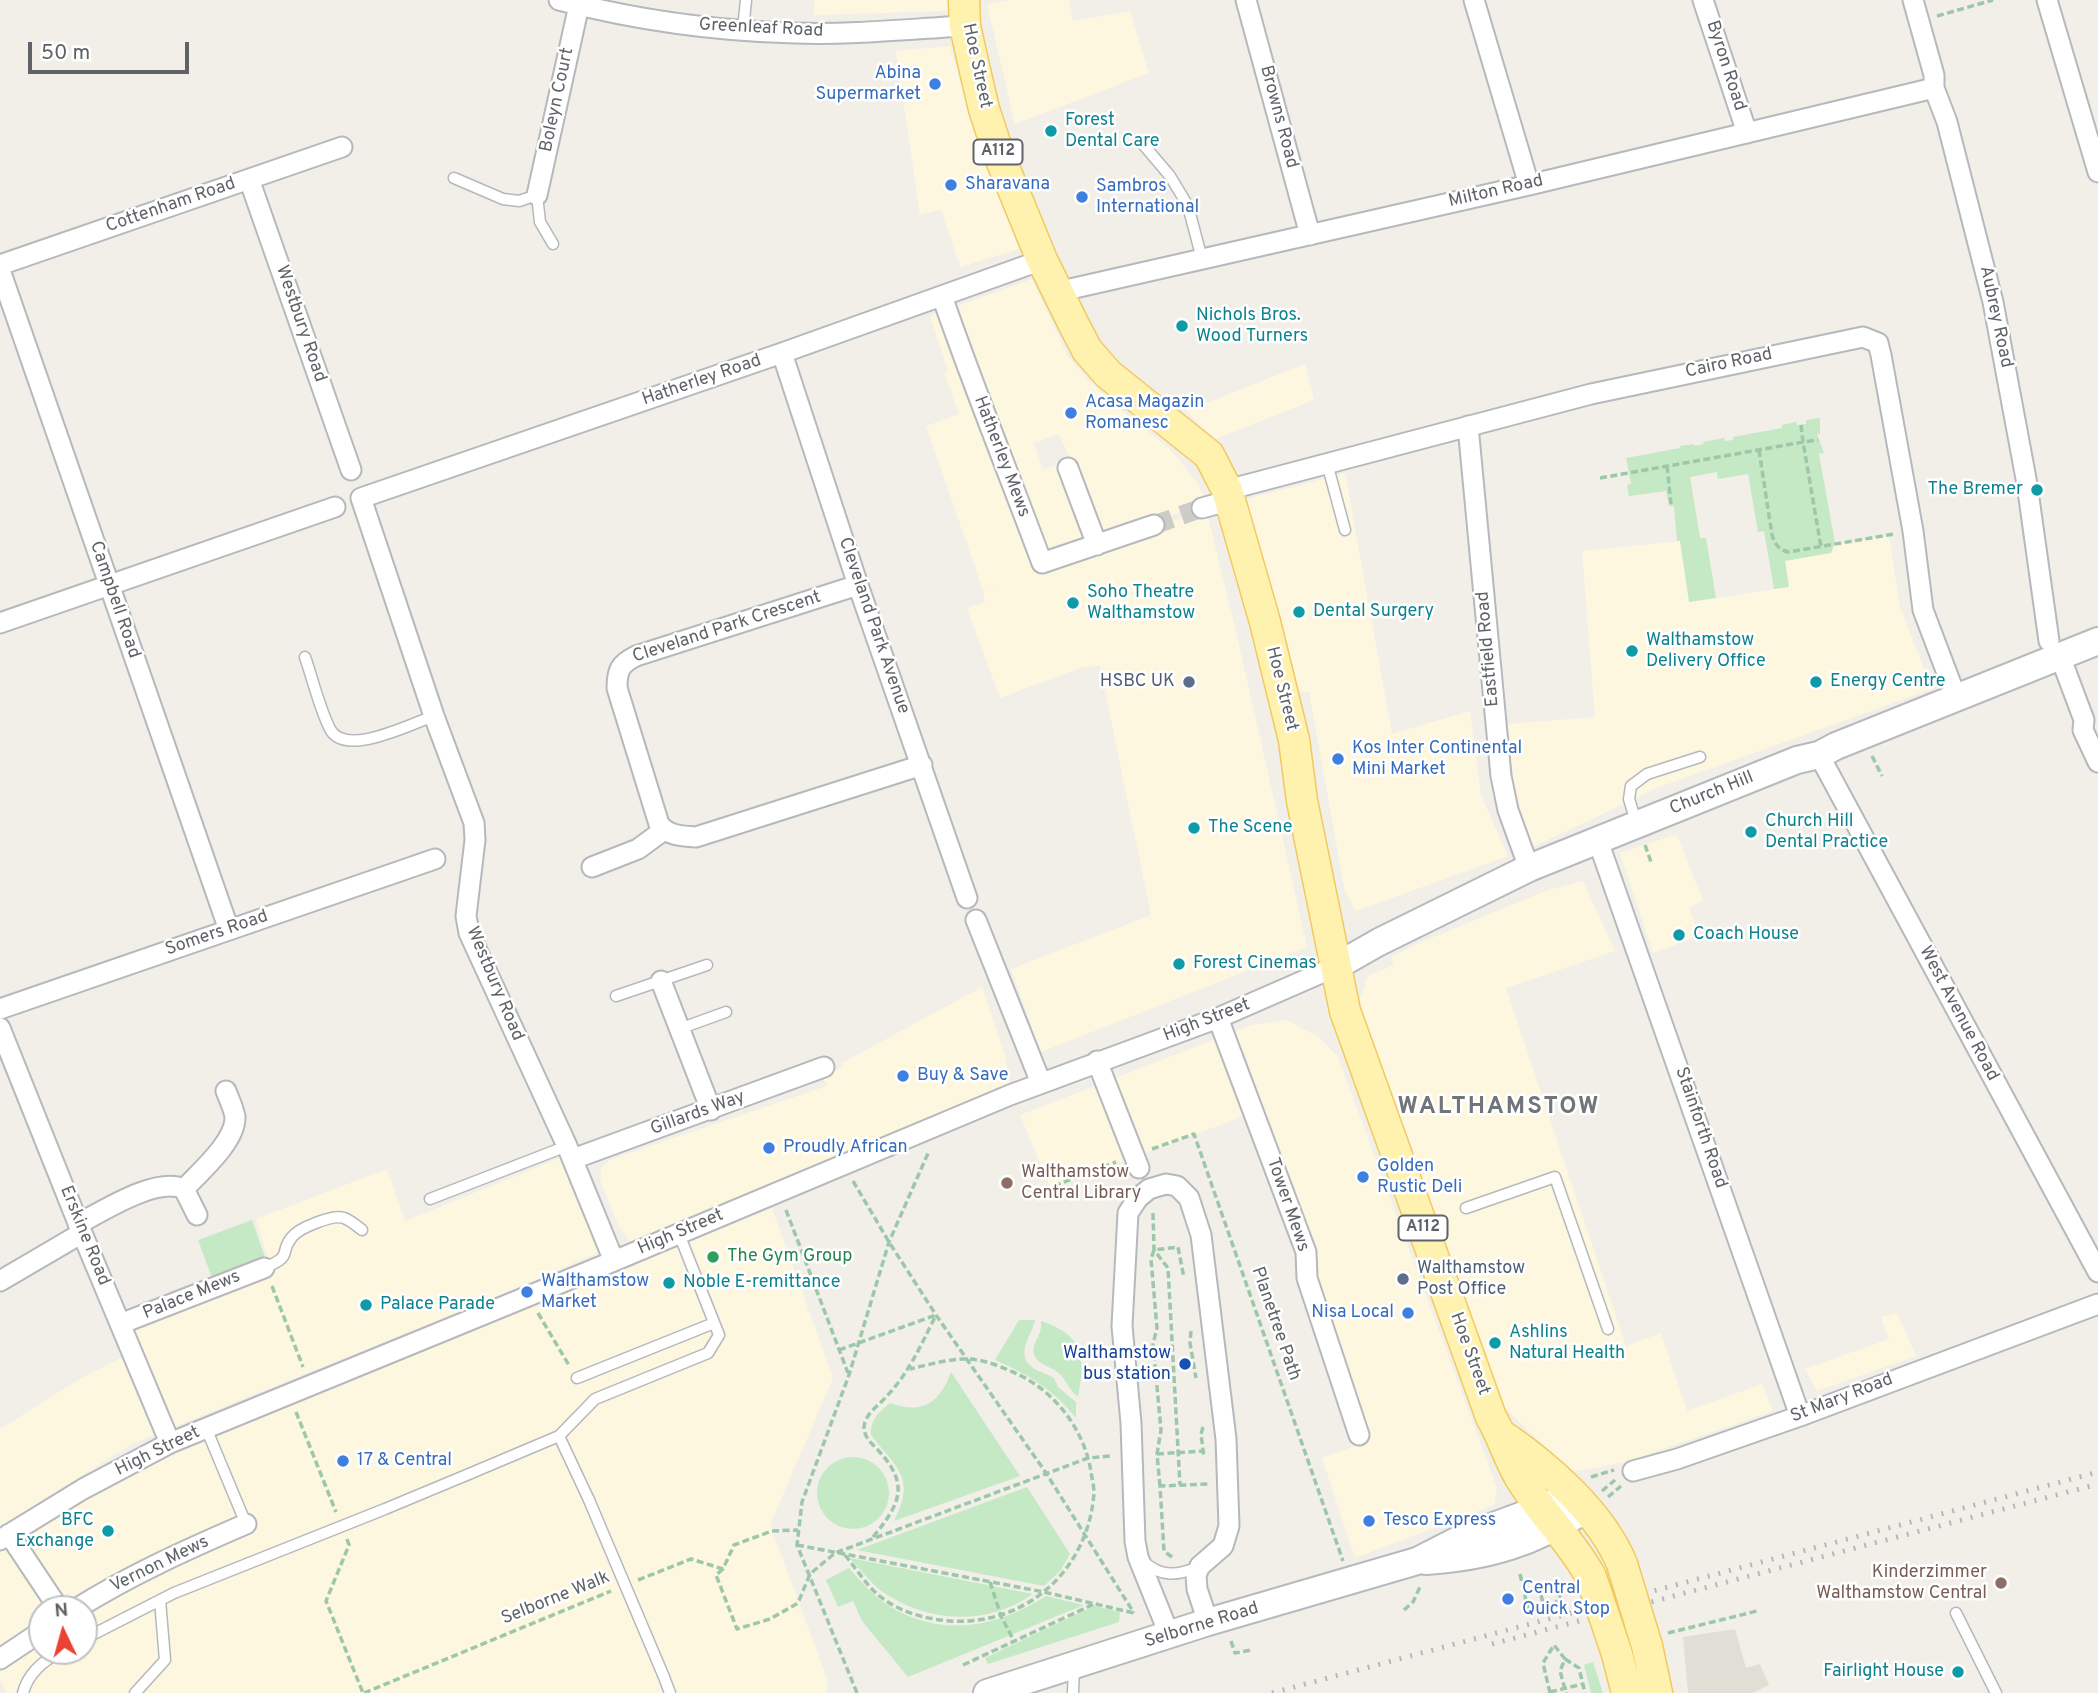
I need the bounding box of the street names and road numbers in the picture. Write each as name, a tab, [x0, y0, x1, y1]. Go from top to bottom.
street label: Greenleaf Road	[698, 15, 824, 43]
street label: Byron Road	[1700, 18, 1750, 114]
street label: Hoe Street	[956, 21, 996, 111]
street label: Boleyn Court	[536, 46, 580, 154]
street label: Browns Road	[1254, 63, 1302, 171]
road number: A112	[974, 140, 1023, 164]
street label: Milton Road	[1447, 171, 1545, 213]
street label: Cottenham Road	[103, 174, 239, 238]
street label: Westbury Road	[270, 263, 330, 385]
street label: Aubrey Road	[1974, 264, 2016, 370]
street label: Cairo Road	[1684, 344, 1774, 384]
street label: Hatherley Road	[640, 351, 764, 411]
street label: Hatherley Mews	[968, 393, 1034, 521]
street label: Cleveland Park Avenue	[833, 535, 913, 717]
street label: Campbell Road	[84, 539, 144, 661]
street label: Cleveland Park Crescent	[630, 587, 824, 669]
street label: Eastfield Road	[1473, 590, 1505, 708]
street label: Hoe Street	[1260, 644, 1302, 734]
street label: Church Hill	[1667, 767, 1757, 821]
street label: Somers Road	[163, 906, 271, 962]
street label: Westbury Road	[460, 924, 528, 1044]
street label: West Avenue Road	[1913, 943, 2003, 1085]
street label: High Street	[1161, 995, 1253, 1047]
street label: Stainforth Road	[1669, 1065, 1731, 1191]
street label: Gillards Way	[648, 1087, 748, 1141]
street label: Tower Mews	[1261, 1155, 1313, 1255]
street label: Erskine Road	[54, 1183, 114, 1289]
street label: High Street	[635, 1205, 727, 1261]
road number: A112	[1398, 1216, 1448, 1240]
street label: Planetree Path	[1245, 1264, 1305, 1384]
street label: Palace Mews	[140, 1267, 244, 1325]
street label: Hoe Street	[1444, 1310, 1494, 1398]
street label: St Mary Road	[1788, 1370, 1896, 1428]
street label: High Street	[112, 1422, 204, 1482]
street label: Vernon Mews	[107, 1532, 213, 1598]
street label: Selborne Walk	[499, 1567, 613, 1631]
street label: Selborne Road	[1142, 1598, 1262, 1654]

